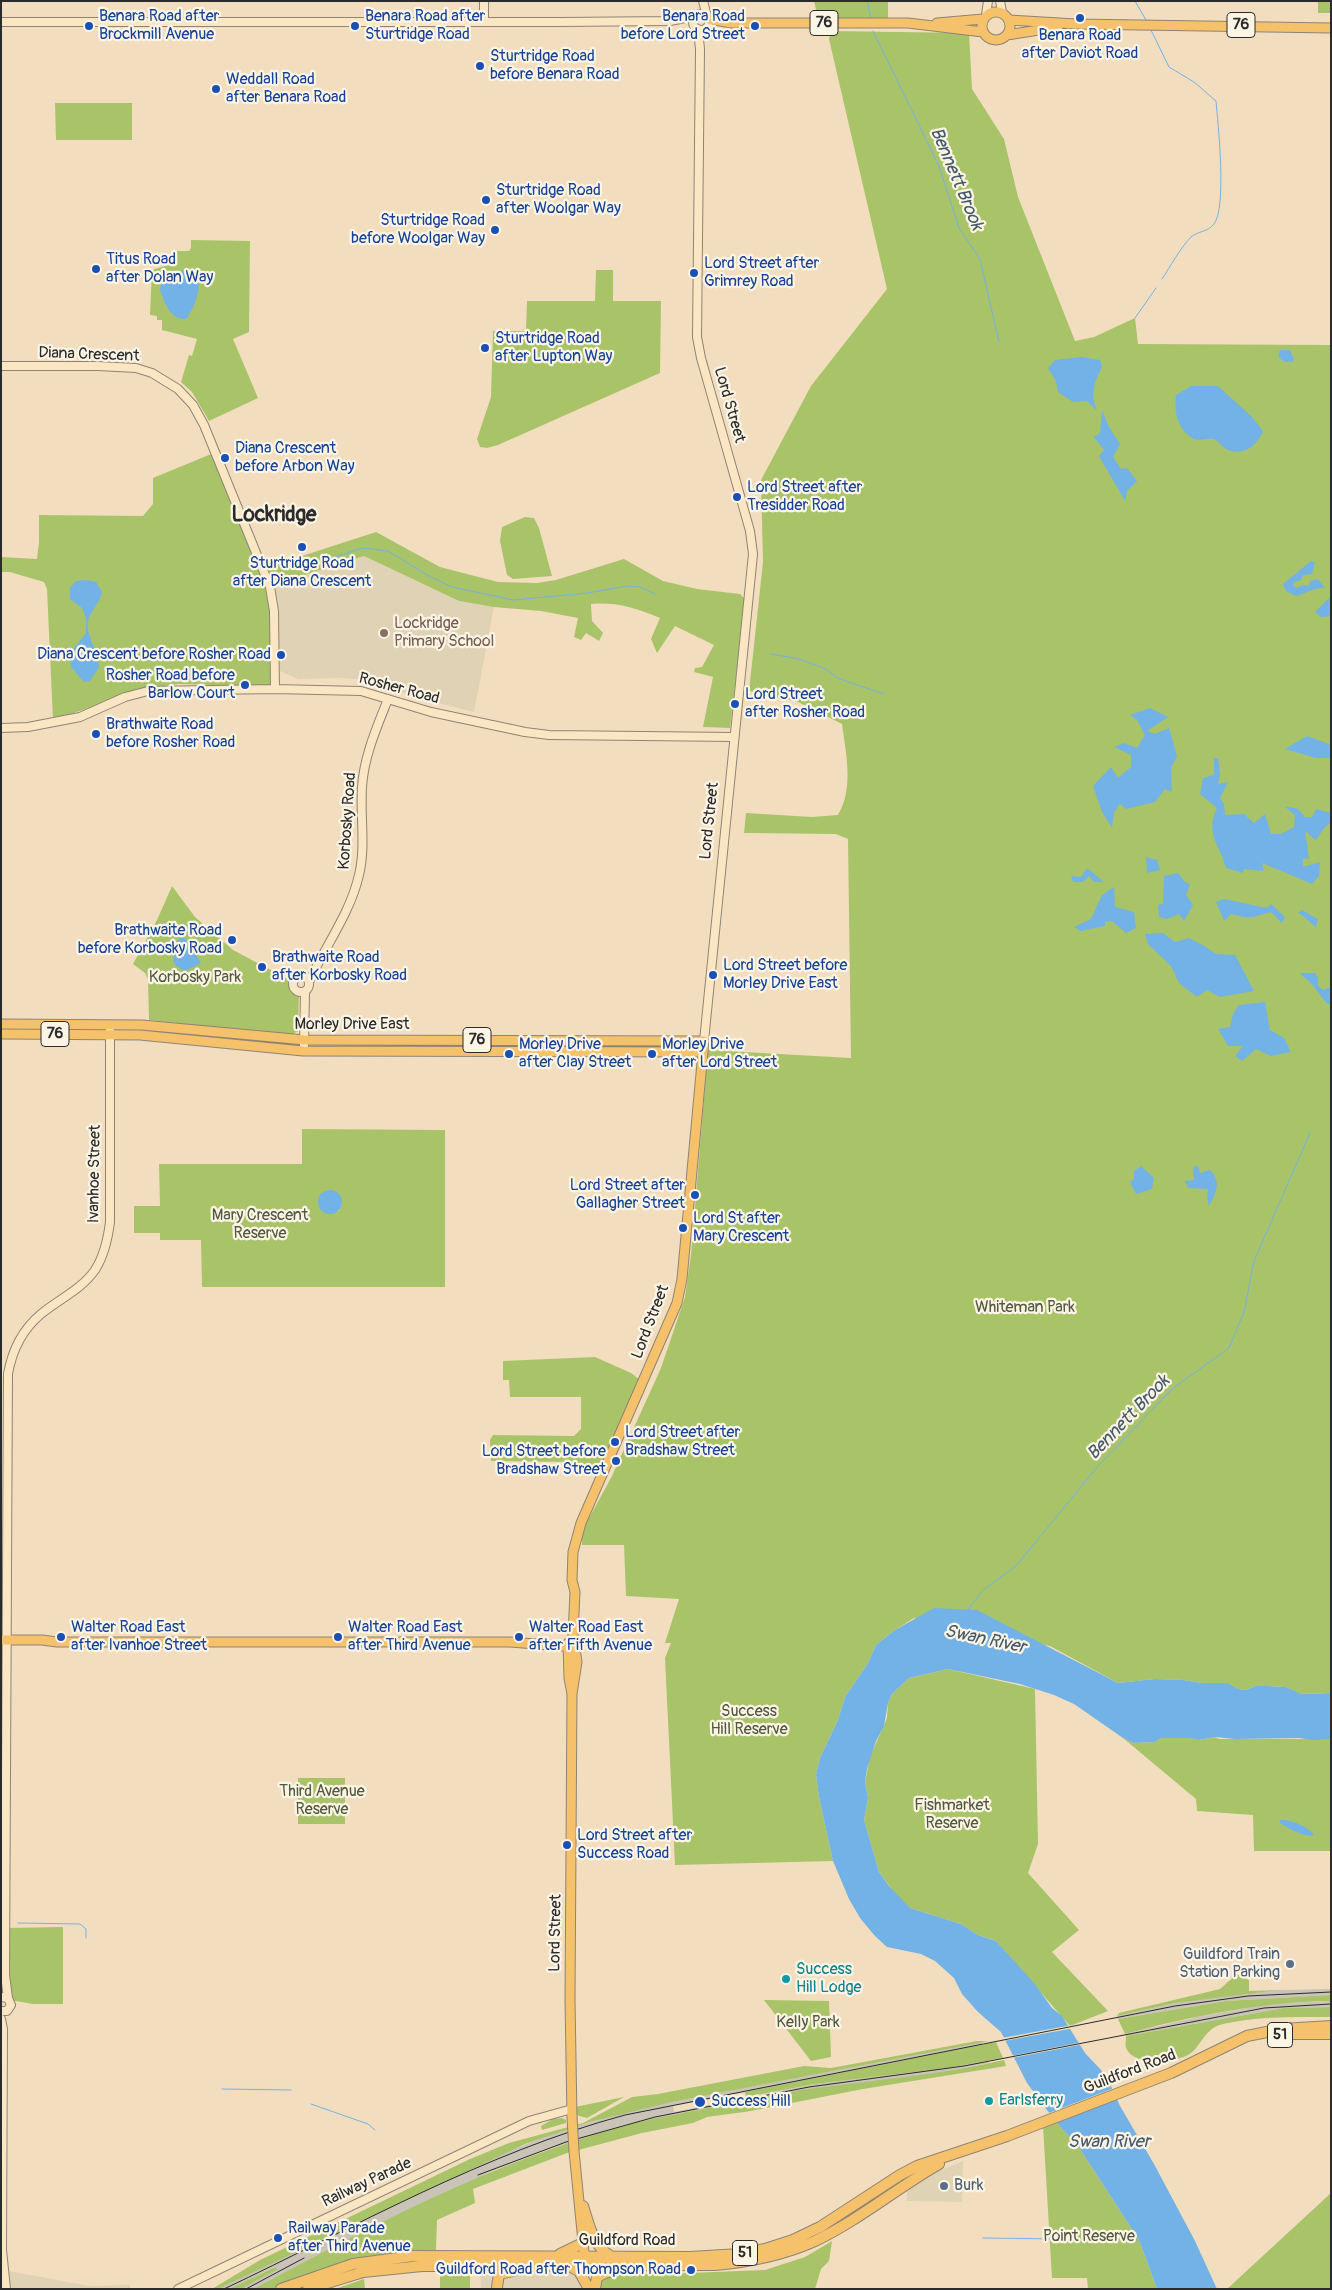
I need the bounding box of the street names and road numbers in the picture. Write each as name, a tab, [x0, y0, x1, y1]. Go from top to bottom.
road number: 76	[810, 10, 838, 36]
road number: 76	[1227, 12, 1255, 38]
street label: Diana Crescent	[38, 344, 140, 366]
street label: Lord Street	[709, 365, 749, 445]
street label: Rosher Road	[357, 669, 441, 709]
street label: Korbosky Road	[335, 772, 361, 870]
street label: Lord Street	[696, 781, 724, 861]
street label: Morley Drive East	[295, 1015, 409, 1035]
road number: 76	[41, 1022, 69, 1046]
road number: 76	[463, 1028, 491, 1052]
street label: Ivanhoe Street	[85, 1125, 105, 1223]
street label: Lord Street	[628, 1282, 674, 1362]
street label: Lord Street	[546, 1894, 566, 1972]
road number: 51	[1268, 2022, 1292, 2048]
street label: Guildford Road	[1081, 2046, 1179, 2098]
street label: Railway Parade	[319, 2154, 415, 2212]
street label: Guildford Road	[578, 2231, 676, 2251]
road number: 51	[732, 2240, 758, 2266]

